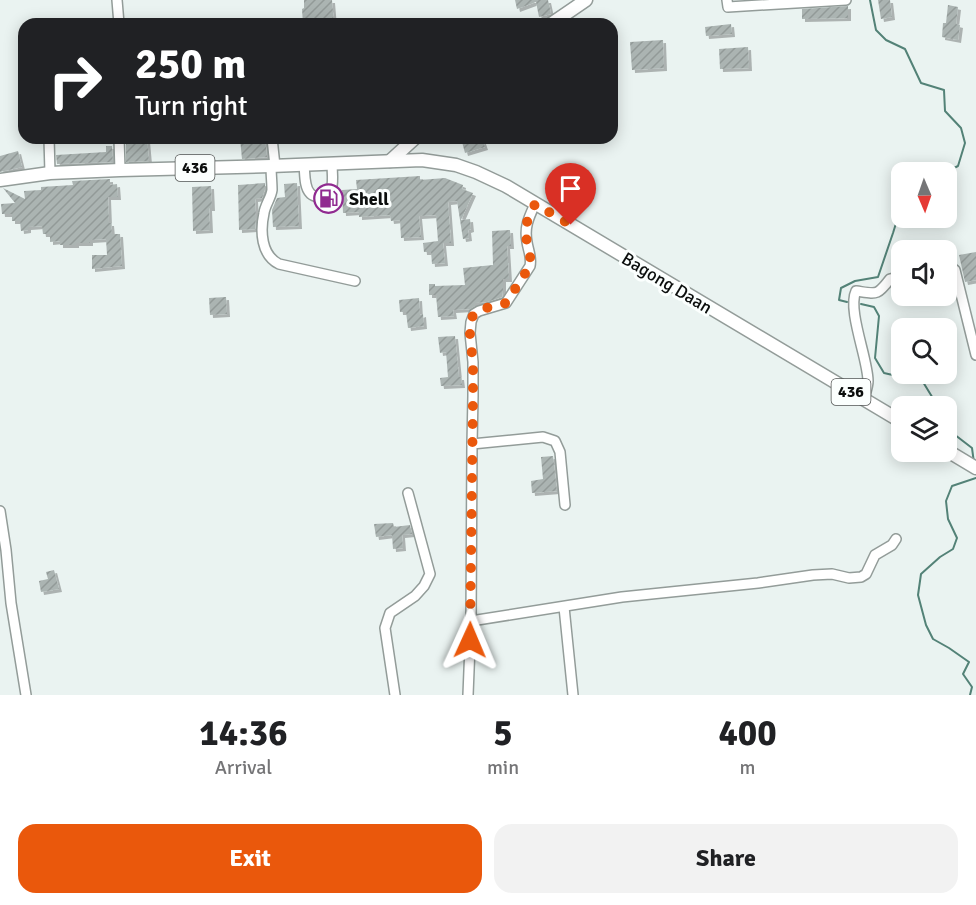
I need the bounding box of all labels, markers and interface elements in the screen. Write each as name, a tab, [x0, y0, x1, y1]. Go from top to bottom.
text: 250 m	[135, 39, 246, 90]
icon: right	[36, 42, 114, 120]
text: Turn right	[135, 90, 248, 123]
road number: 436	[176, 155, 214, 181]
north arrow	[891, 162, 957, 228]
map controls	[891, 162, 957, 462]
pin	[545, 163, 596, 225]
icon: arrive	[554, 172, 587, 205]
fuel station icon: Shell	[312, 183, 344, 215]
place label: Shell	[349, 188, 389, 210]
button: sound	[891, 240, 957, 306]
street label: Bagong Daan	[618, 247, 716, 319]
button: search	[891, 318, 957, 384]
road number: 436	[832, 379, 870, 405]
button: layers	[891, 396, 957, 462]
position arrow	[438, 608, 502, 672]
text: 14:36	[199, 711, 288, 756]
text: 5	[493, 711, 513, 756]
text: 400	[718, 711, 777, 756]
text: Arrival	[215, 755, 272, 780]
text: min	[487, 755, 519, 780]
text: m	[740, 755, 756, 780]
button: Exit	[18, 824, 482, 893]
button: Share	[494, 824, 958, 893]

